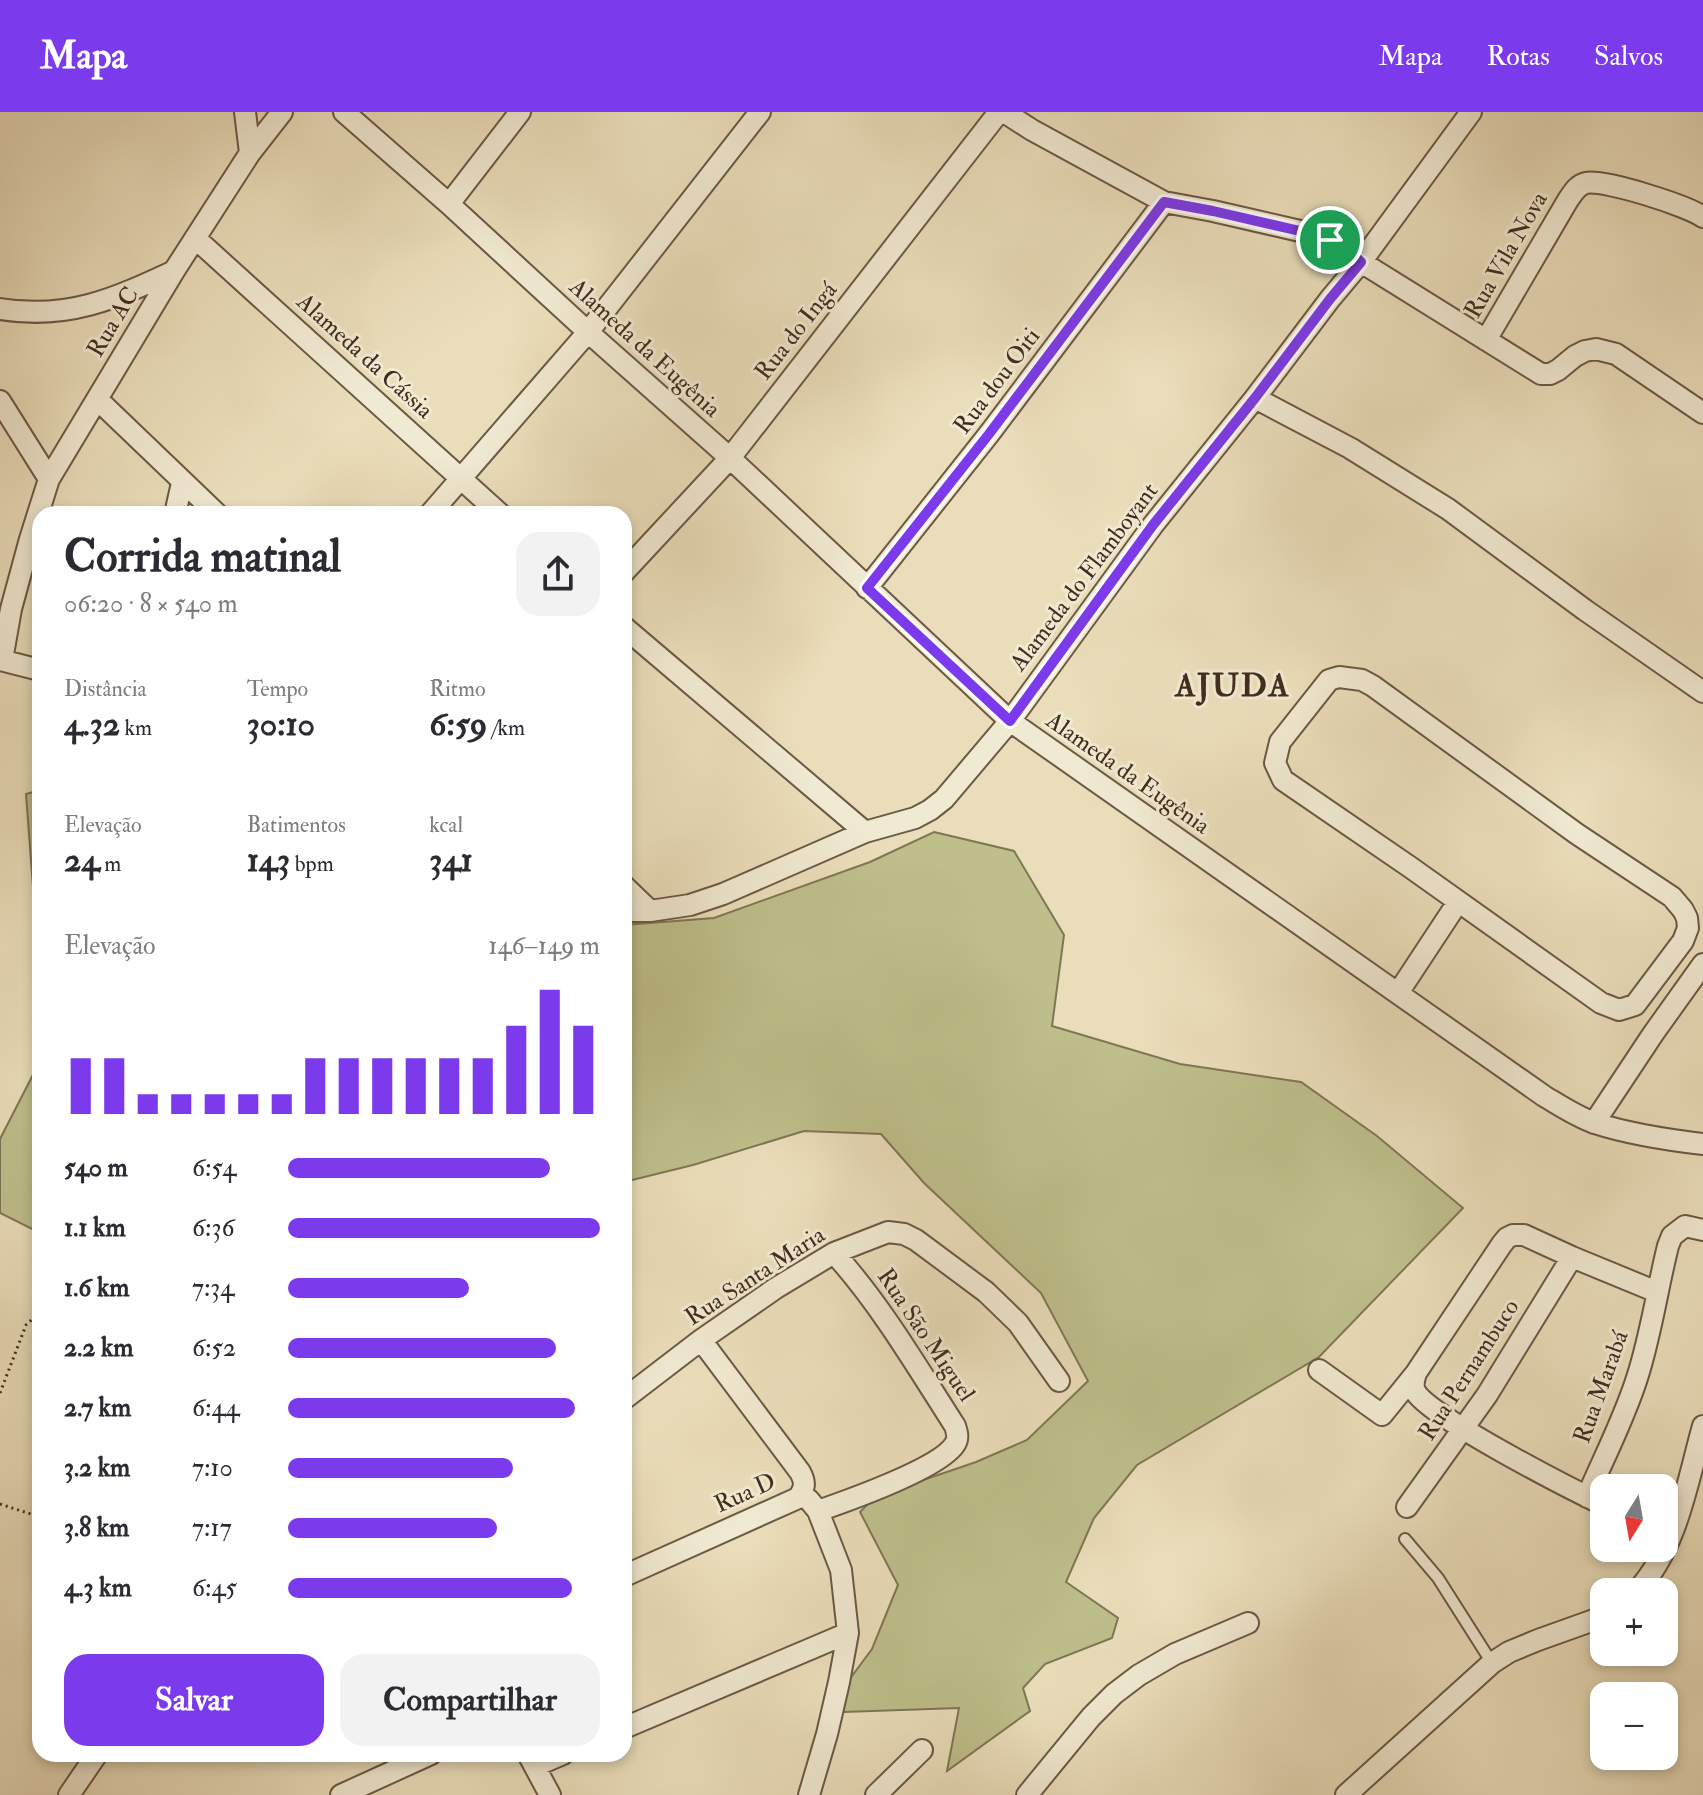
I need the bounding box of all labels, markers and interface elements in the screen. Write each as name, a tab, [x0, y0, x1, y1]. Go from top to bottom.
text: Mapa	[40, 32, 127, 80]
text: Mapa	[1378, 39, 1442, 74]
text: Rotas	[1486, 39, 1550, 74]
text: Salvos	[1594, 39, 1663, 74]
street label: Rua Vila Nova	[1457, 185, 1555, 324]
pin	[1296, 206, 1364, 274]
icon: arrive	[1308, 218, 1352, 262]
street label: Alameda da Eugênia	[562, 271, 728, 425]
street label: Rua do Ingá	[748, 275, 845, 386]
street label: Rua AC	[80, 281, 146, 363]
street label: Alameda da Cássia	[289, 286, 441, 426]
street label: Rua dou Oiti	[947, 322, 1047, 440]
street label: Alameda do Flamboyant	[1002, 476, 1165, 678]
text: Corrida matinal	[64, 530, 341, 585]
button: share	[516, 532, 600, 616]
text: 06:20 · 8 × 540 m	[64, 588, 238, 620]
district label: AJUDA	[1173, 666, 1291, 706]
text: Distância	[64, 675, 147, 703]
text: Tempo	[247, 675, 308, 703]
text: Ritmo	[429, 675, 486, 703]
text: 4.32	[64, 703, 120, 746]
text: 30:10	[247, 703, 315, 746]
text: 6:59	[429, 703, 487, 746]
street label: Alameda da Eugênia	[1039, 704, 1217, 842]
text: km	[120, 714, 152, 742]
text: /km	[487, 714, 525, 742]
text: Elevação	[64, 811, 142, 839]
text: Batimentos	[247, 811, 346, 839]
text: kcal	[429, 811, 463, 839]
text: 24	[64, 839, 100, 882]
text: 143	[247, 839, 290, 882]
text: 341	[429, 839, 473, 882]
text: m	[100, 850, 121, 878]
text: bpm	[290, 850, 334, 878]
text: Elevação	[64, 930, 156, 962]
text: 146–149 m	[488, 930, 600, 962]
text: 540 m	[64, 1152, 128, 1184]
text: 6:54	[192, 1152, 236, 1184]
text: 1.1 km	[64, 1212, 126, 1244]
text: 6:36	[192, 1212, 235, 1244]
street label: Rua Santa Maria	[679, 1219, 832, 1333]
street label: Rua São Miguel	[870, 1262, 982, 1408]
text: 1.6 km	[64, 1272, 129, 1304]
text: 7:34	[192, 1272, 234, 1304]
street label: Rua Pernambuco	[1412, 1293, 1526, 1447]
street label: Rua Marabá	[1566, 1325, 1636, 1448]
text: 2.2 km	[64, 1332, 133, 1364]
text: 6:52	[192, 1332, 236, 1364]
text: 2.7 km	[64, 1392, 131, 1424]
text: 6:44	[192, 1392, 240, 1424]
text: 3.2 km	[64, 1452, 130, 1484]
text: 7:10	[192, 1452, 233, 1484]
street label: Rua D	[710, 1466, 780, 1520]
north arrow	[1590, 1474, 1678, 1562]
map controls	[1590, 1474, 1678, 1770]
text: 3.8 km	[64, 1512, 129, 1544]
text: 7:17	[192, 1512, 232, 1544]
text: 4.3 km	[64, 1572, 132, 1604]
text: 6:45	[192, 1572, 237, 1604]
button: +	[1590, 1578, 1678, 1666]
button: Salvar	[64, 1654, 324, 1746]
button: Compartilhar	[340, 1654, 600, 1746]
button: −	[1590, 1682, 1678, 1770]

